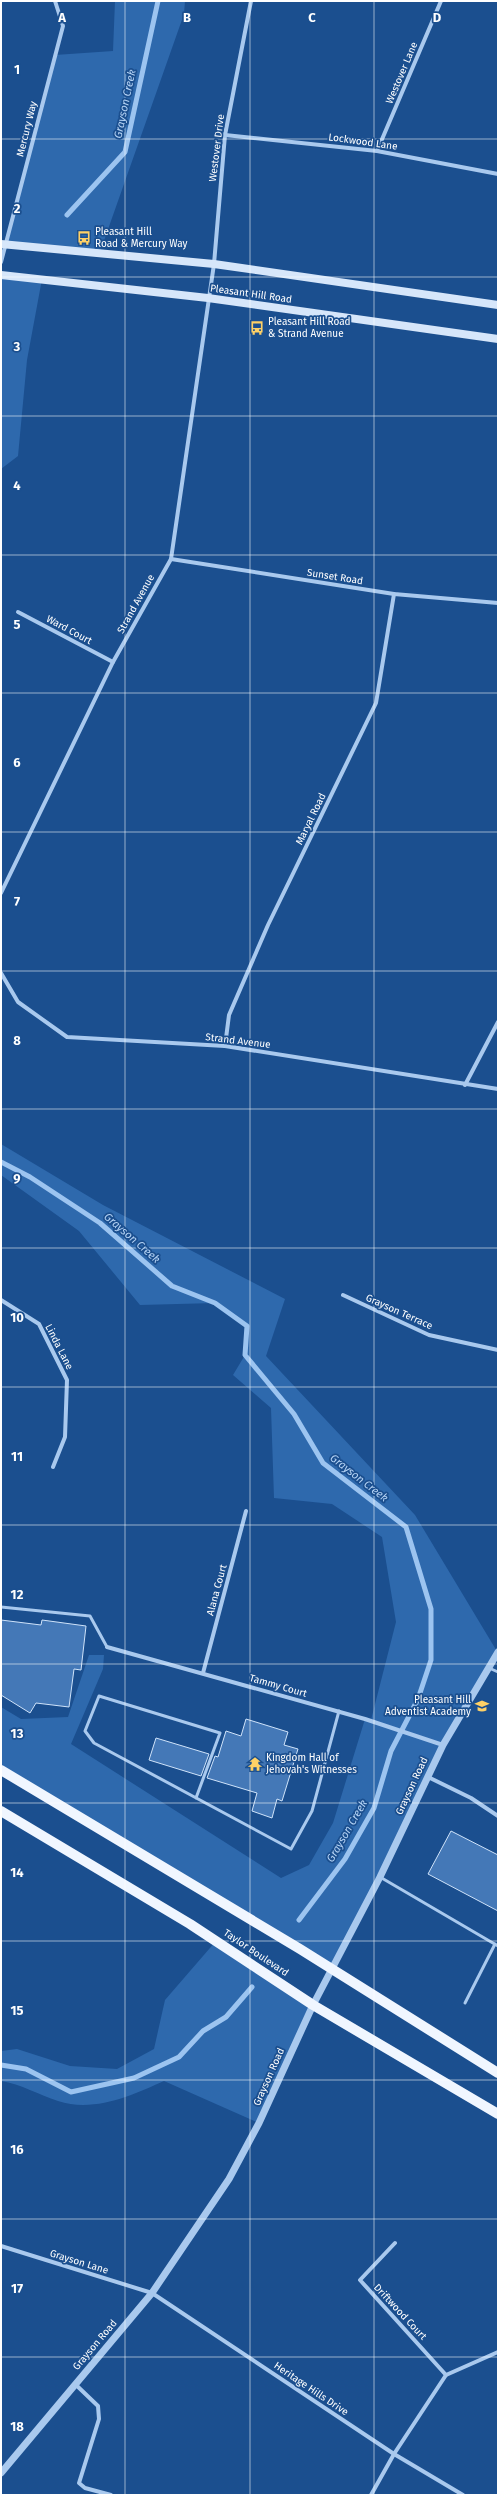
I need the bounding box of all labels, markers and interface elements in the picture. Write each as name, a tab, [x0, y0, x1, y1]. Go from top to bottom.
text: A	[57, 10, 66, 25]
text: B	[183, 10, 191, 25]
text: C	[308, 10, 316, 25]
text: D	[433, 10, 442, 25]
street label: Westover Lane	[384, 40, 420, 106]
text: 1	[14, 62, 20, 77]
water label: Grayson Creek	[111, 68, 139, 140]
street label: Mercury Way	[14, 100, 40, 158]
street label: Westover Drive	[207, 114, 227, 182]
street label: Lockwood Lane	[328, 131, 398, 153]
text: 2	[14, 201, 21, 216]
place label: Pleasant Hill Road & Mercury Way	[95, 226, 188, 250]
bus stop icon: Pleasant Hill Road & Mercury Way	[76, 230, 92, 246]
street label: Pleasant Hill Road	[209, 282, 293, 306]
place label: Pleasant Hill Road & Strand Avenue	[268, 316, 351, 340]
bus stop icon: Pleasant Hill Road & Strand Avenue	[249, 320, 265, 336]
text: 3	[13, 339, 21, 354]
text: 4	[13, 478, 21, 493]
street label: Sunset Road	[306, 567, 364, 587]
street label: Strand Avenue	[115, 572, 157, 636]
street label: Ward Court	[44, 613, 94, 647]
text: 5	[14, 617, 21, 632]
text: 6	[13, 755, 21, 770]
street label: Maryal Road	[293, 791, 329, 847]
text: 7	[14, 894, 20, 909]
street label: Strand Avenue	[205, 1031, 271, 1051]
text: 8	[13, 1033, 21, 1048]
text: 9	[13, 1171, 21, 1186]
water label: Grayson Creek	[101, 1210, 163, 1266]
street label: Grayson Terrace	[364, 1292, 434, 1332]
text: 10	[10, 1310, 24, 1325]
street label: Linda Lane	[42, 1322, 76, 1372]
text: 11	[11, 1449, 23, 1464]
water label: Grayson Creek	[327, 1451, 391, 1505]
street label: Alana Court	[204, 1563, 230, 1617]
text: 12	[11, 1587, 24, 1602]
street label: Tammy Court	[248, 1672, 309, 1700]
place label: Pleasant Hill Adventist Academy	[385, 1694, 471, 1718]
school or university icon: Pleasant Hill Adventist Academy	[474, 1698, 490, 1714]
text: 13	[11, 1726, 24, 1741]
place label: Kingdom Hall of Jehovah's Witnesses	[266, 1752, 357, 1776]
street label: Grayson Road	[393, 1755, 431, 1817]
temple icon: Kingdom Hall of Jehovah's Witnesses	[247, 1756, 263, 1772]
water label: Grayson Creek	[324, 1797, 370, 1865]
text: 14	[10, 1865, 24, 1880]
street label: Taylor Boulevard	[221, 1927, 291, 1979]
text: 15	[10, 2003, 24, 2018]
street label: Grayson Road	[251, 2046, 287, 2108]
text: 16	[10, 2142, 24, 2157]
street label: Grayson Lane	[48, 2247, 110, 2277]
text: 17	[11, 2281, 23, 2296]
street label: Driftwood Court	[371, 2282, 429, 2343]
street label: Grayson Road	[70, 2317, 120, 2373]
street label: Heritage Hills Drive	[271, 2360, 351, 2418]
text: 18	[10, 2419, 24, 2434]

